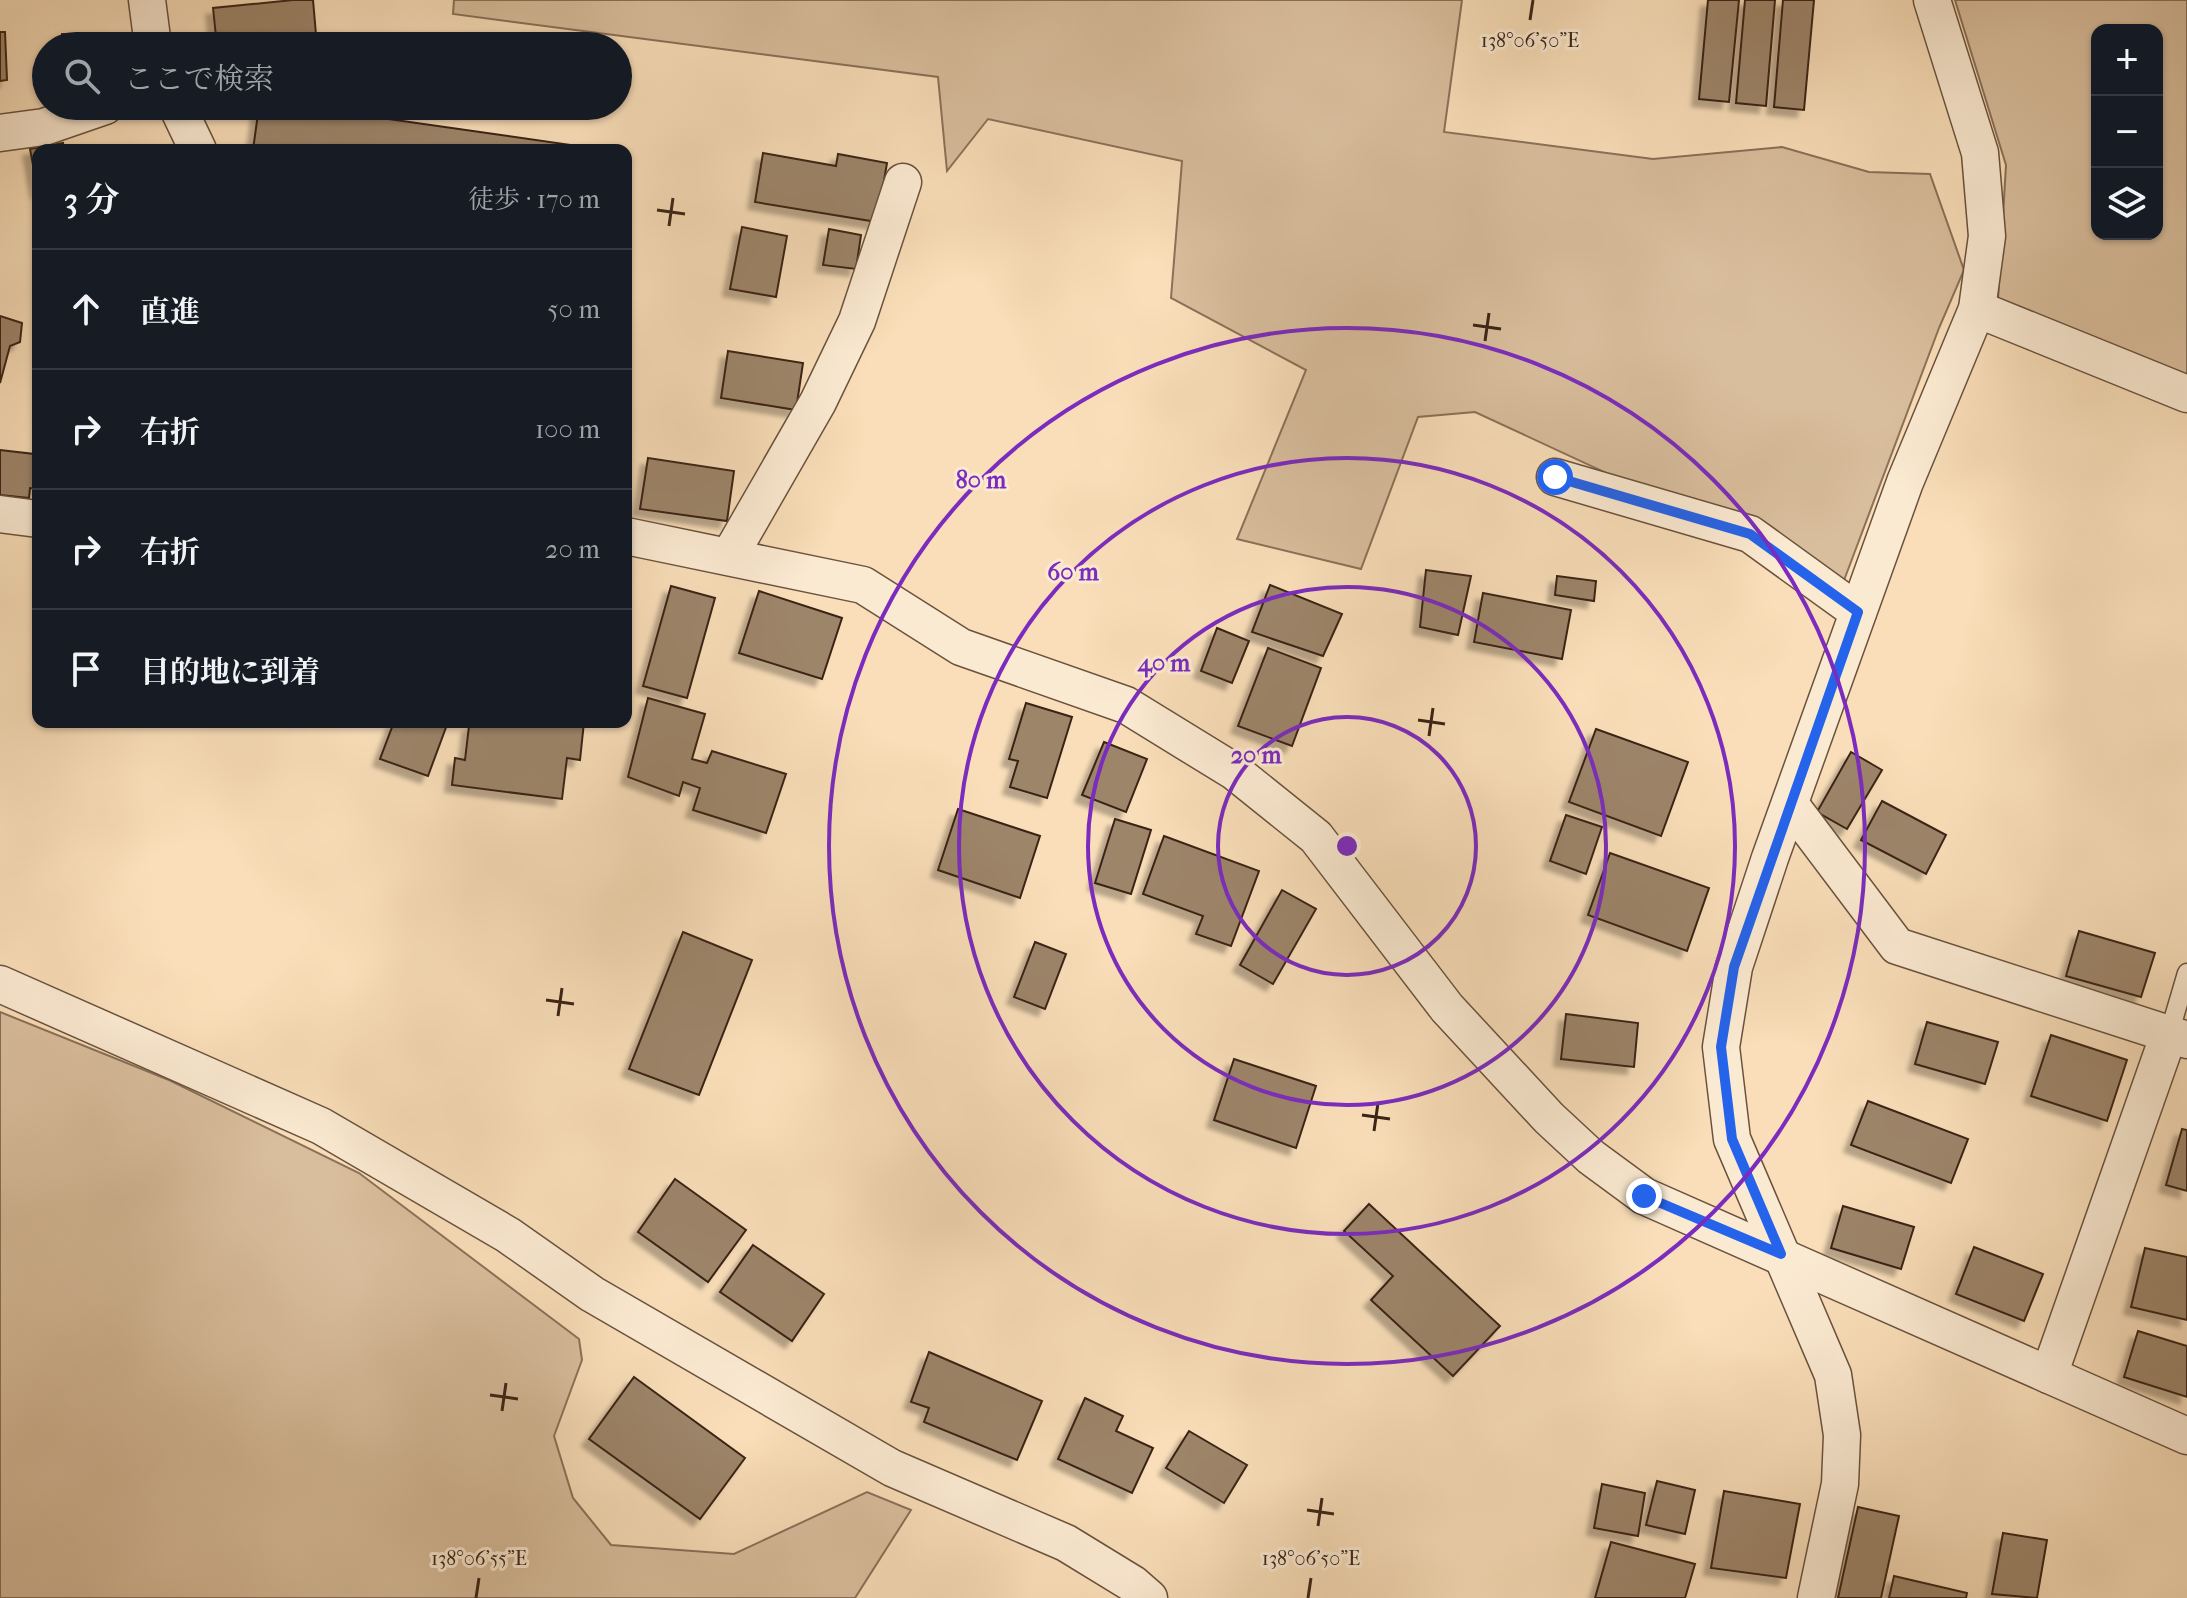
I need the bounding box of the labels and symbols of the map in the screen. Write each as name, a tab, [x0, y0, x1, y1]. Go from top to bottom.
text: 138°06'50"E	[1481, 29, 1579, 52]
route start	[1537, 459, 1573, 495]
text: 80 m	[956, 466, 1007, 494]
text: 60 m	[1047, 558, 1100, 586]
text: 40 m	[1137, 649, 1191, 678]
text: 20 m	[1231, 741, 1282, 769]
centre of rings	[1333, 832, 1361, 860]
route end	[1626, 1178, 1662, 1214]
text: 138°06'55"E	[431, 1547, 527, 1570]
text: 138°06'50"E	[1262, 1547, 1360, 1570]

